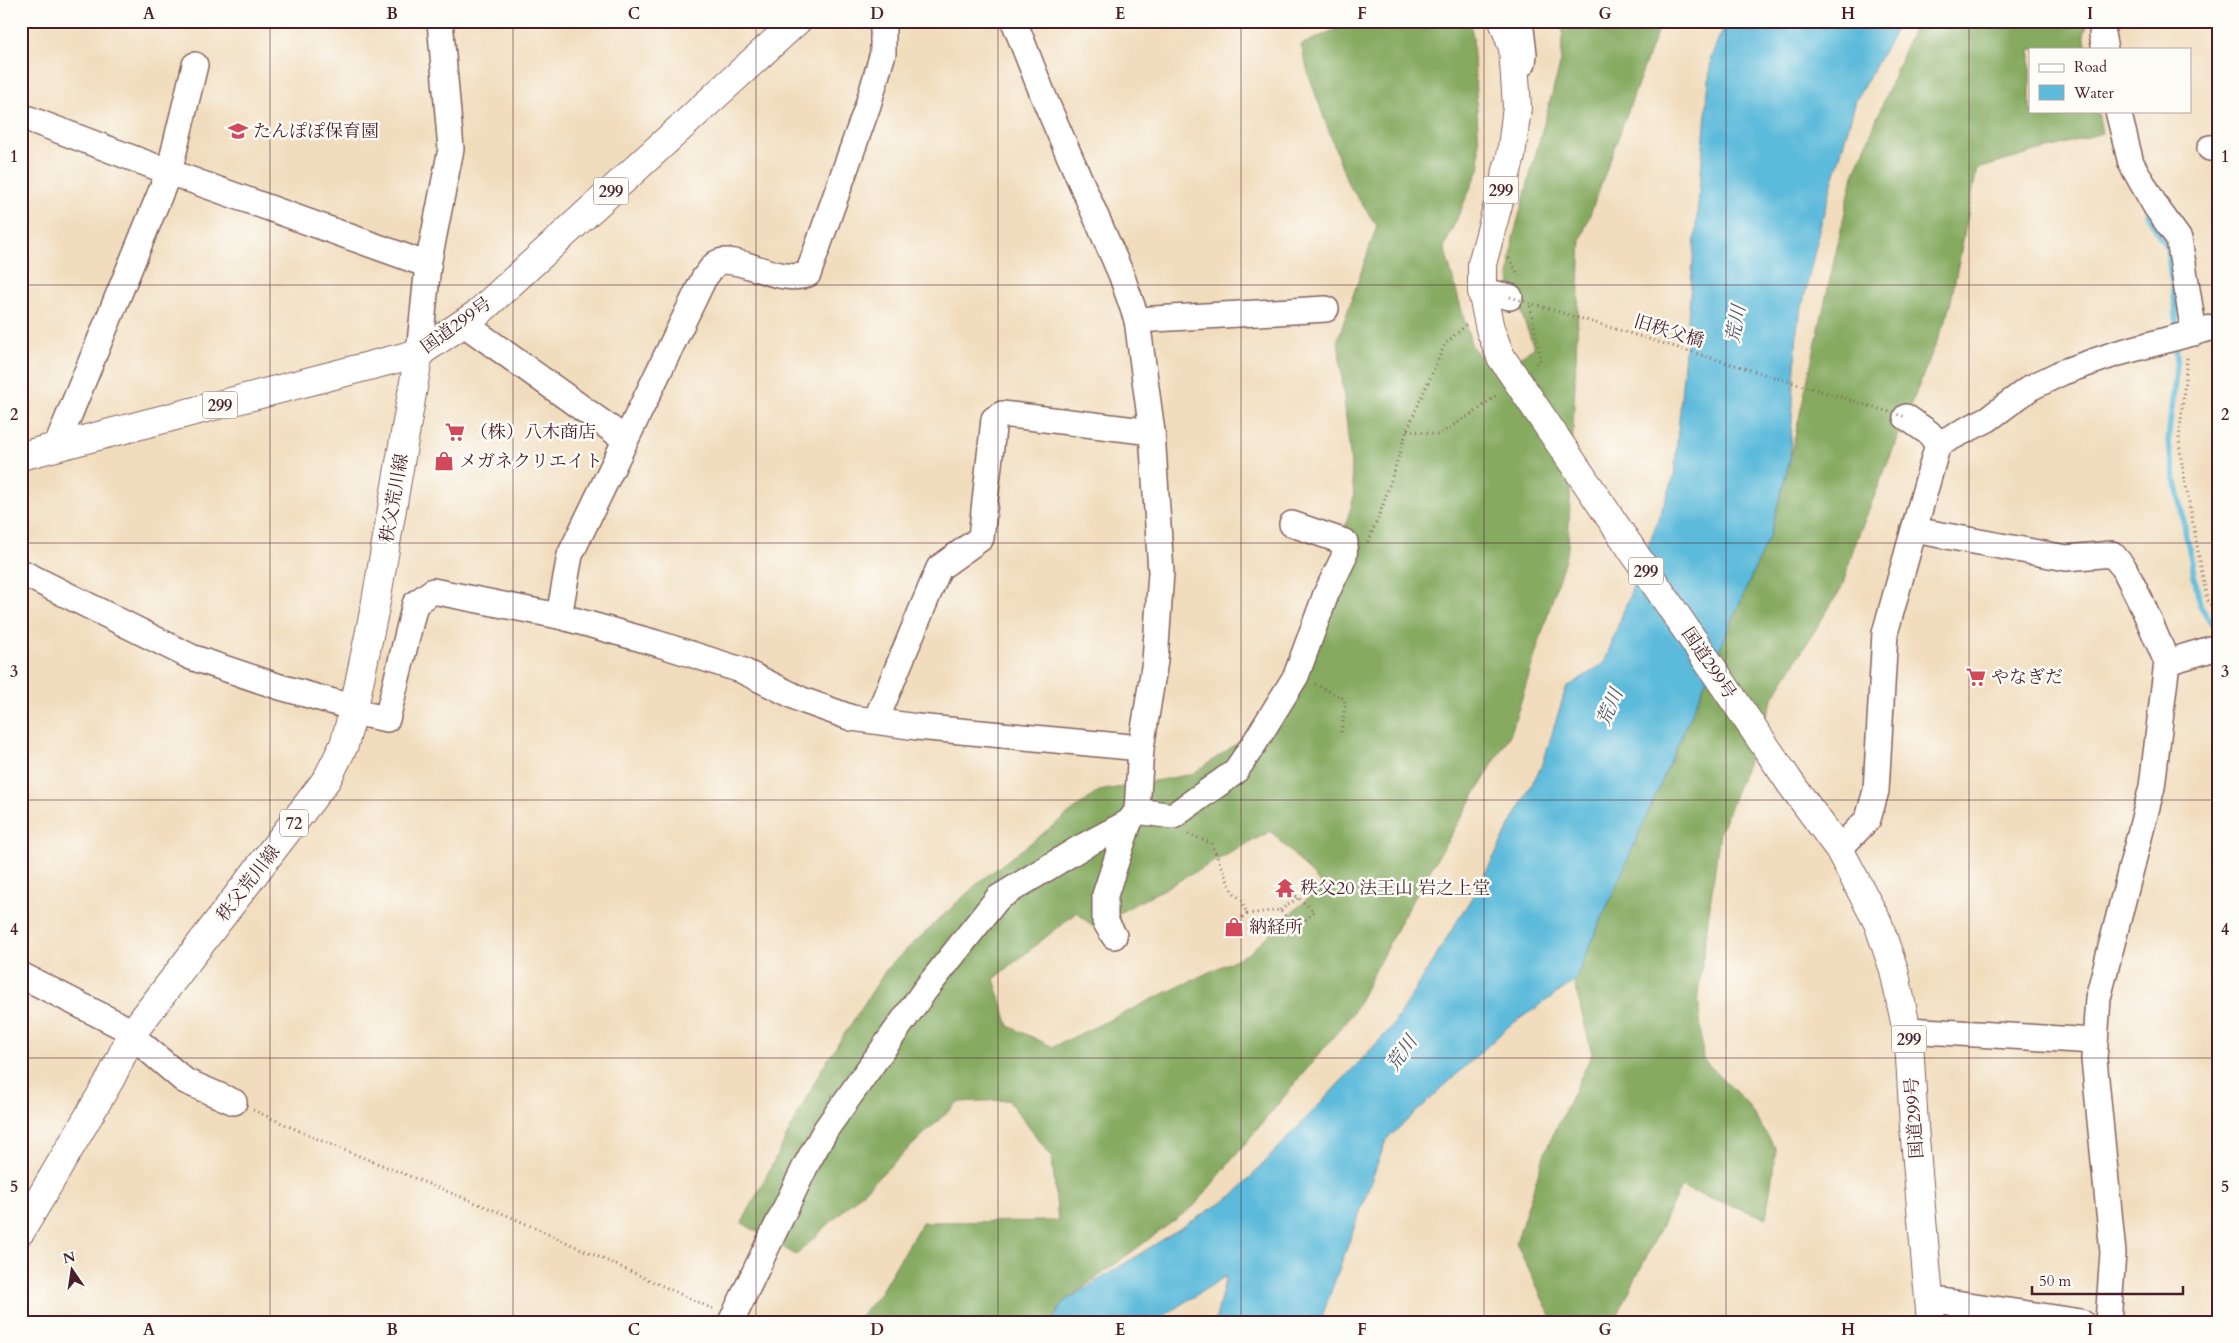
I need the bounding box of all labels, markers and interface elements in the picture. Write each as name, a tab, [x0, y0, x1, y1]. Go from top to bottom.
text: A	[143, 3, 155, 25]
text: B	[386, 3, 398, 25]
text: C	[628, 3, 640, 25]
text: D	[870, 3, 884, 25]
text: E	[1115, 3, 1125, 25]
text: F	[1357, 3, 1367, 25]
text: G	[1598, 3, 1612, 25]
text: H	[1841, 3, 1855, 25]
text: I	[2087, 3, 2093, 25]
legend	[2029, 48, 2192, 112]
text: Road	[2074, 57, 2107, 77]
text: Water	[2073, 83, 2115, 103]
place label: たんぽぽ保育園	[253, 119, 379, 144]
school or university icon: たんぽぽ保育園	[227, 120, 249, 142]
text: 1	[10, 146, 18, 168]
text: 1	[2221, 146, 2229, 168]
road number: 299	[1484, 176, 1518, 204]
road number: 299	[594, 178, 628, 205]
street label: 国道299号	[416, 291, 497, 360]
water label: 荒川	[1720, 301, 1753, 345]
street label: 旧秩父橋	[1631, 309, 1707, 354]
road number: 299	[202, 392, 238, 418]
text: 2	[10, 404, 18, 426]
text: 2	[2221, 404, 2229, 426]
place label: （株）八木商店	[470, 420, 596, 445]
supermarket icon: （株）八木商店	[444, 421, 466, 443]
place label: メガネクリエイト	[459, 449, 603, 474]
shop icon: メガネクリエイト	[433, 450, 455, 472]
street label: 秩父荒川線	[374, 452, 415, 545]
road number: 299	[1628, 558, 1664, 584]
street label: 国道299号	[1675, 622, 1742, 704]
text: 3	[10, 661, 18, 683]
text: 3	[2221, 661, 2229, 683]
place label: やなぎだ	[1991, 665, 2063, 690]
supermarket icon: やなぎだ	[1965, 666, 1987, 688]
water label: 荒川	[1591, 683, 1630, 730]
road number: 72	[280, 810, 308, 836]
street label: 秩父荒川線	[211, 840, 286, 926]
place label: 秩父20 法王山 岩之上堂	[1300, 876, 1490, 901]
temple icon: 秩父20 法王山 岩之上堂	[1274, 877, 1296, 899]
place label: 納経所	[1249, 915, 1303, 940]
shop icon: 納経所	[1223, 916, 1245, 938]
text: 4	[10, 919, 18, 941]
text: 4	[2221, 919, 2229, 941]
road number: 299	[1892, 1026, 1926, 1052]
water label: 荒川	[1380, 1029, 1425, 1077]
street label: 国道299号	[1899, 1076, 1930, 1160]
text: 5	[10, 1176, 18, 1198]
text: 5	[2221, 1176, 2229, 1198]
north arrow	[48, 1246, 98, 1296]
text: N	[61, 1247, 77, 1268]
scale bar	[2032, 1263, 2183, 1295]
text: 50 m	[2039, 1271, 2071, 1291]
text: A	[143, 1319, 155, 1341]
text: B	[386, 1319, 398, 1341]
text: C	[628, 1319, 640, 1341]
text: D	[870, 1319, 884, 1341]
text: E	[1115, 1319, 1125, 1341]
text: F	[1357, 1319, 1367, 1341]
text: G	[1598, 1319, 1612, 1341]
text: H	[1841, 1319, 1855, 1341]
text: I	[2087, 1319, 2093, 1341]

